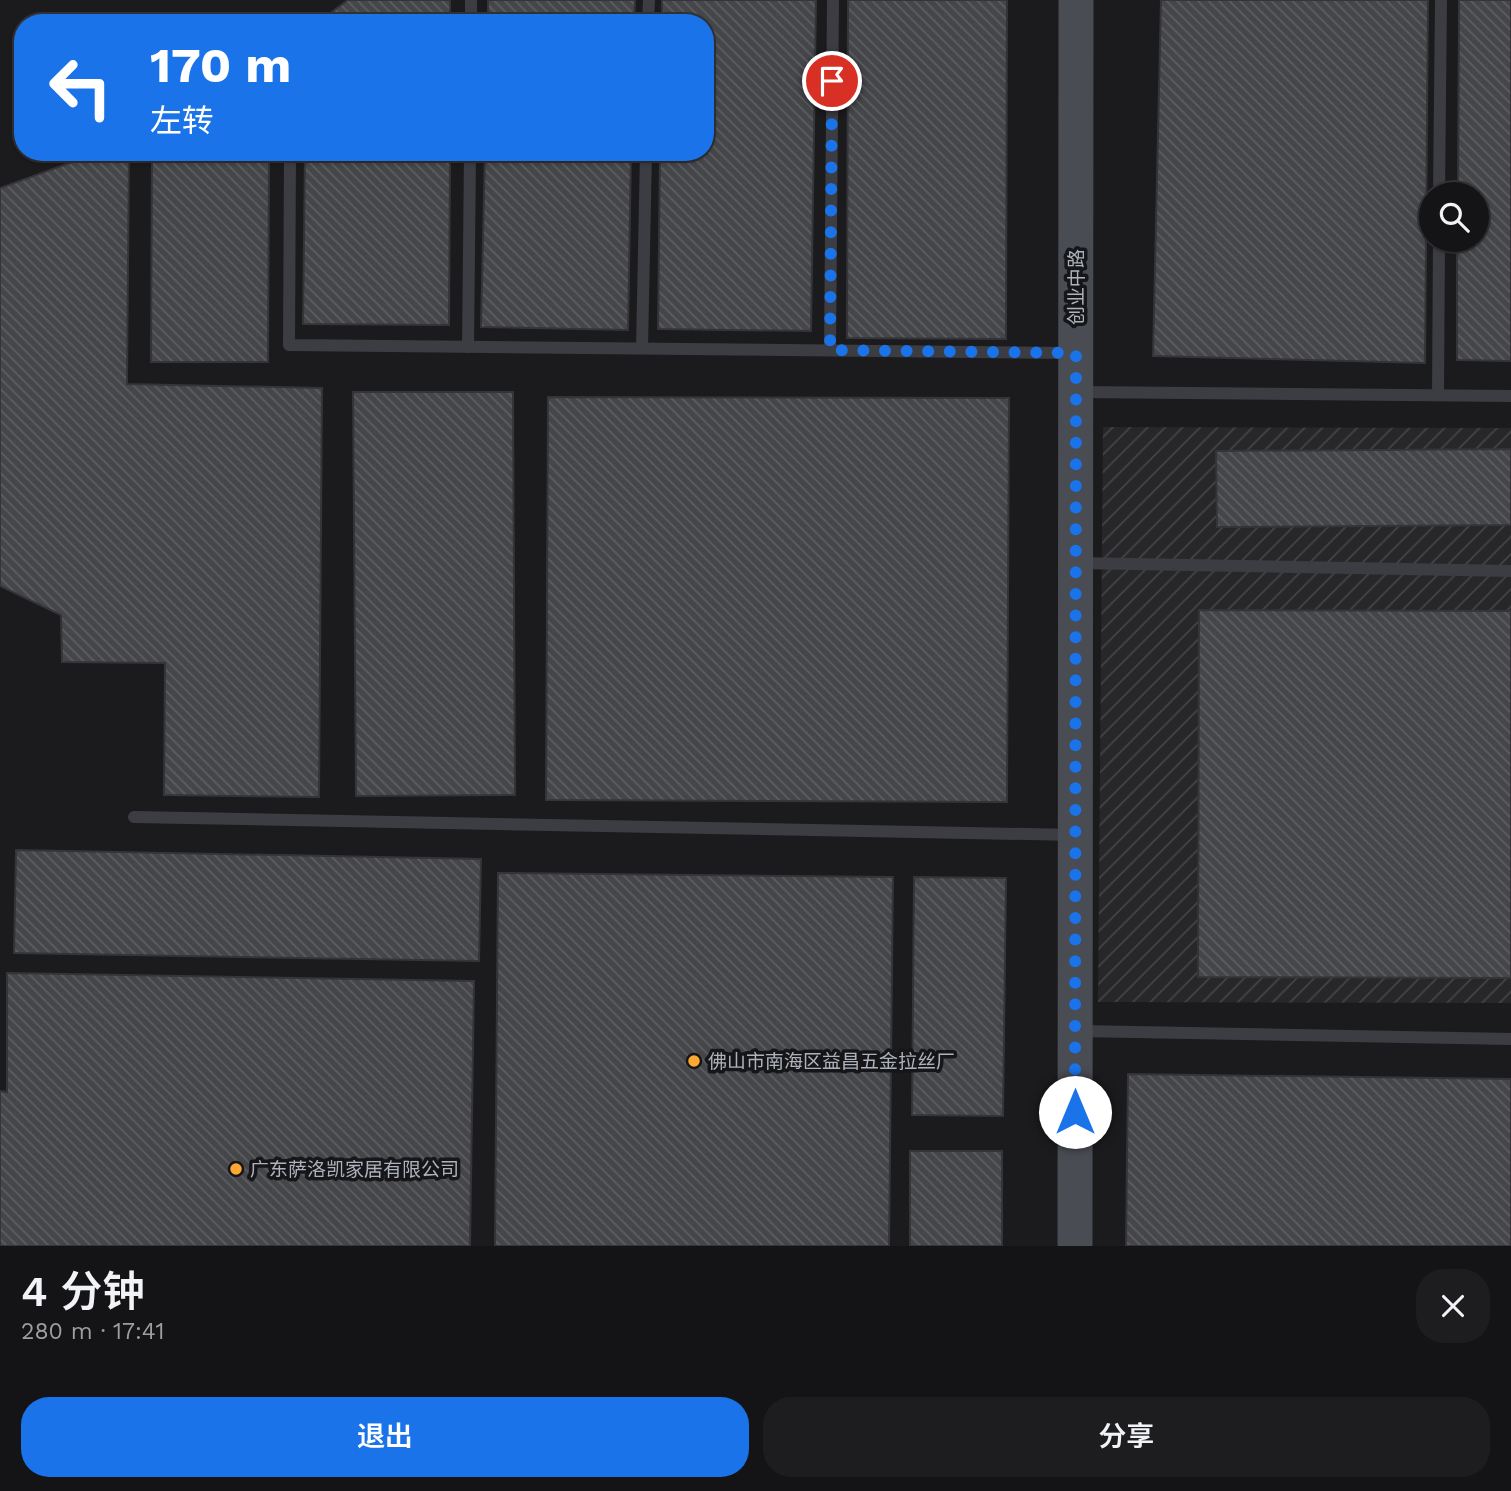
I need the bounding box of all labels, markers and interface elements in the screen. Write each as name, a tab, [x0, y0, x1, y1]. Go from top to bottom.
text: 170 m	[150, 36, 291, 94]
icon: left	[35, 42, 126, 133]
pin	[802, 51, 862, 111]
icon: arrive	[813, 62, 851, 100]
text: 左转	[150, 102, 214, 140]
map controls	[1419, 182, 1489, 252]
button: search	[1419, 182, 1489, 252]
street label: 创业中路	[1065, 249, 1088, 325]
place label: 佛山市南海区益昌五金拉丝厂	[708, 1050, 955, 1073]
marker: 佛山市南海区益昌五金拉丝厂	[686, 1053, 702, 1069]
position arrow	[1038, 1075, 1112, 1149]
place label: 广东萨洛凯家居有限公司	[250, 1158, 459, 1181]
marker: 广东萨洛凯家居有限公司	[228, 1161, 244, 1177]
text: 4 分钟	[21, 1267, 144, 1316]
button: close	[1416, 1269, 1490, 1343]
text: 280 m · 17:41	[21, 1318, 164, 1345]
button: 退出	[21, 1397, 749, 1477]
button: 分享	[763, 1397, 1490, 1477]

